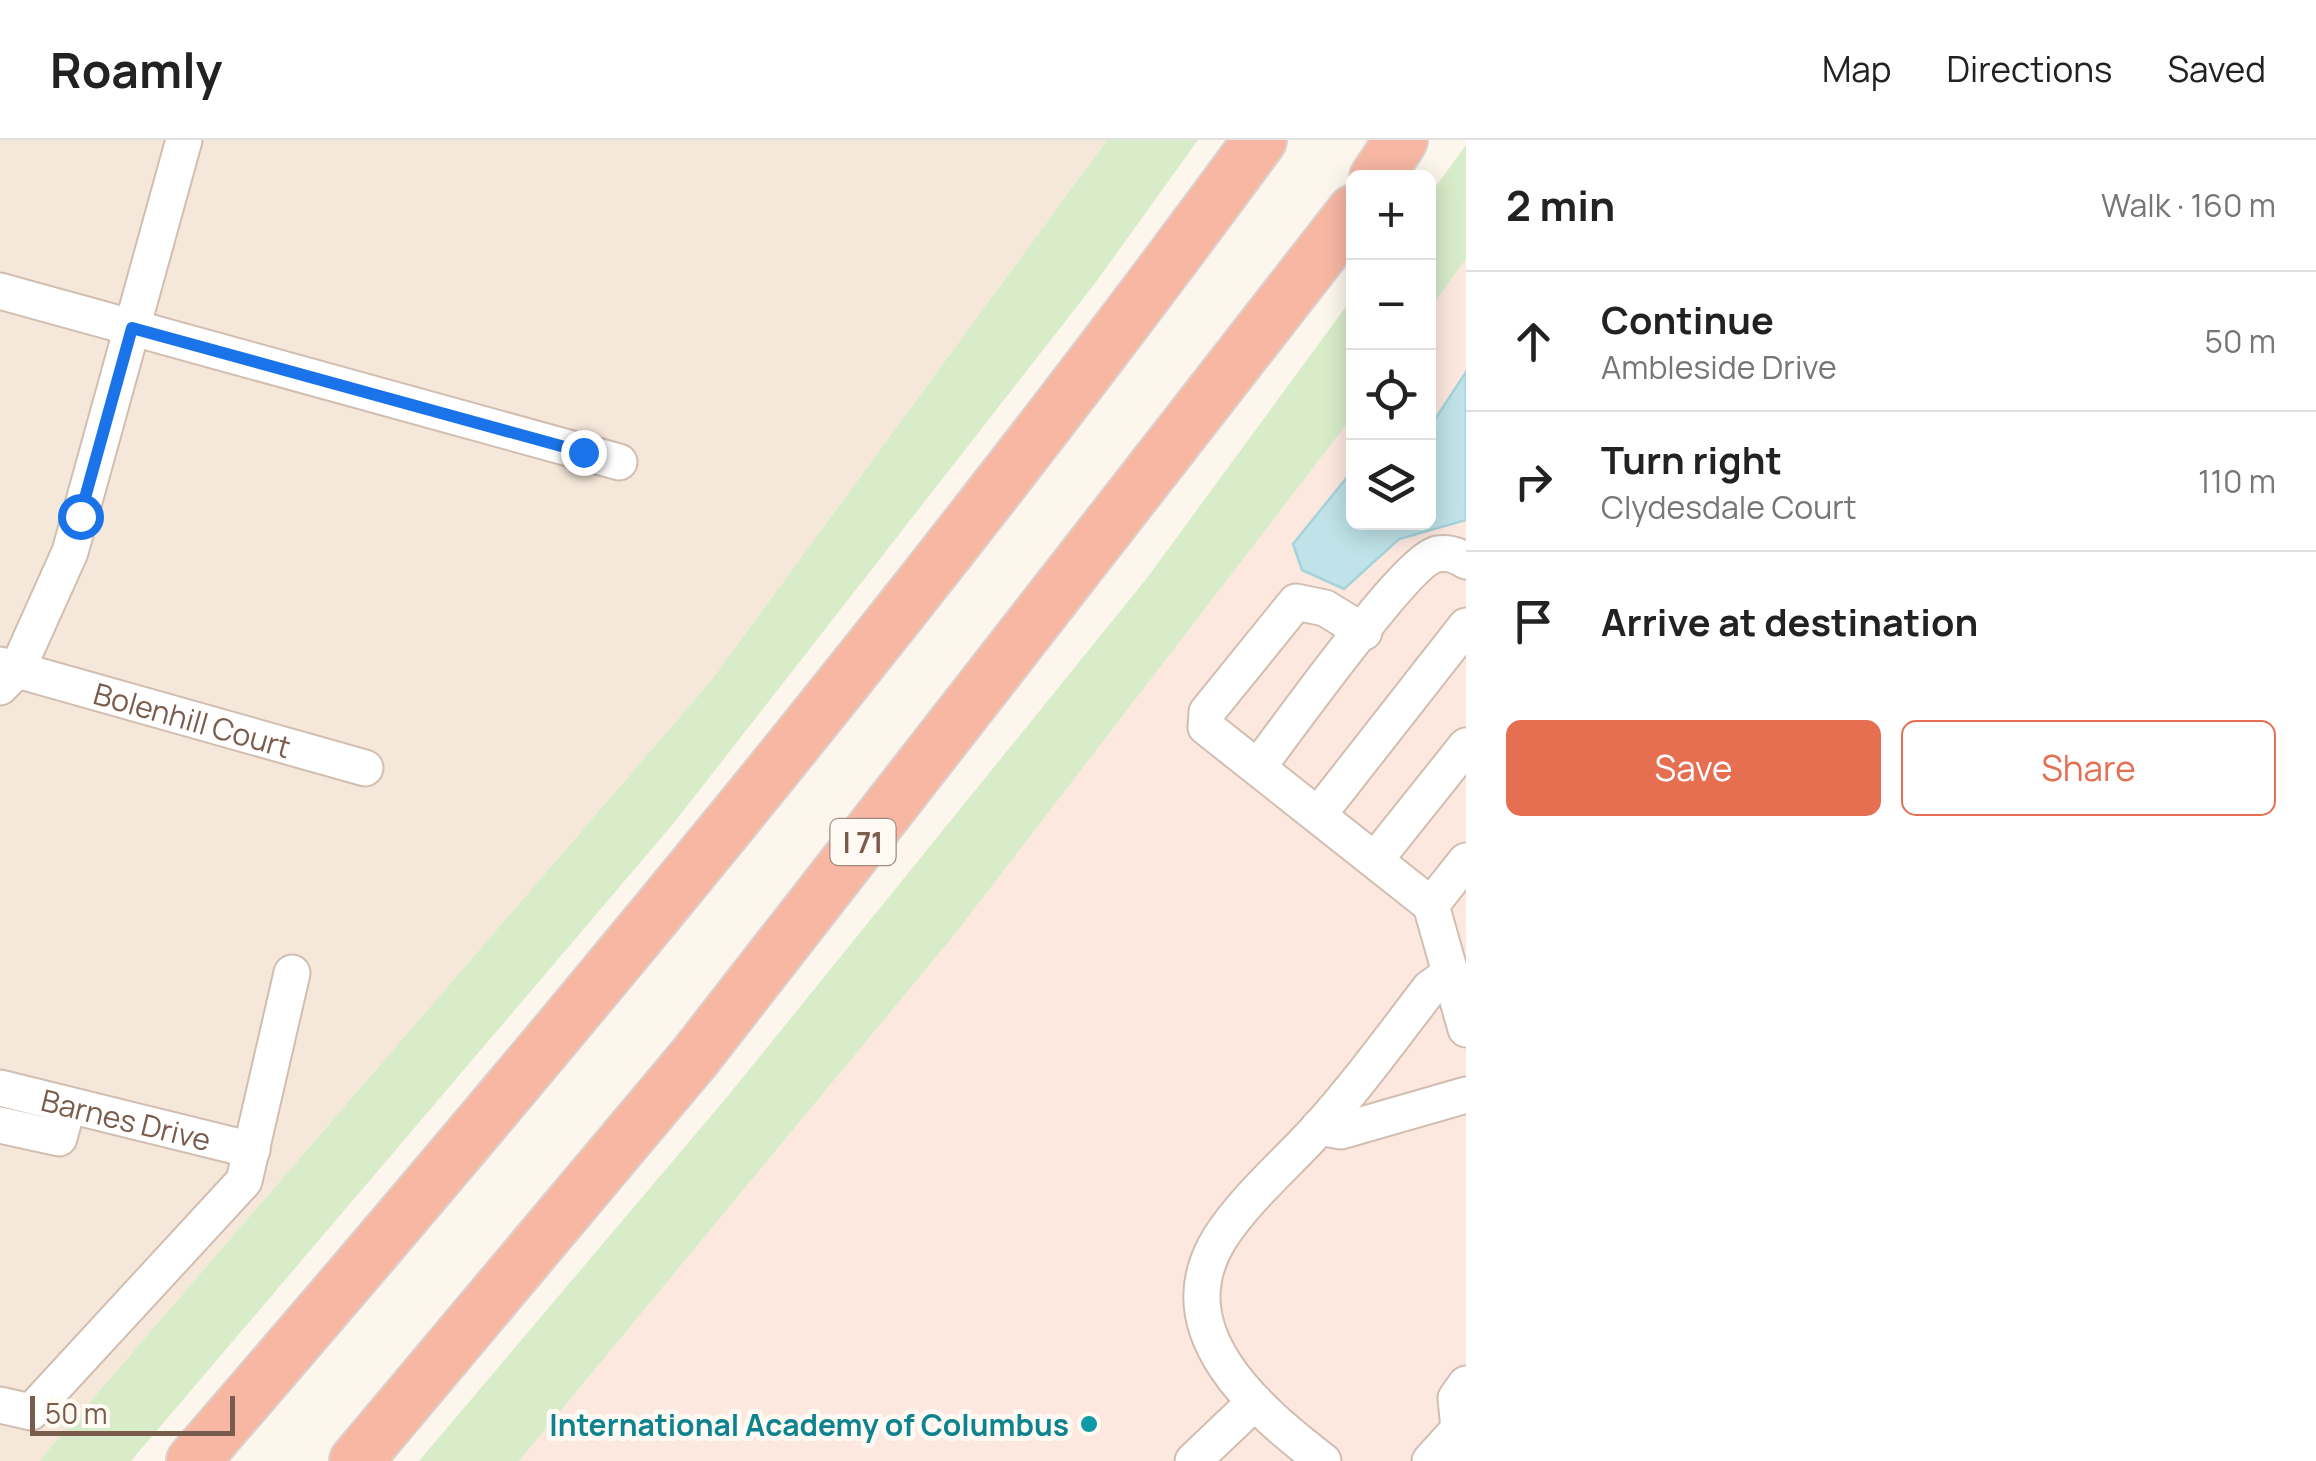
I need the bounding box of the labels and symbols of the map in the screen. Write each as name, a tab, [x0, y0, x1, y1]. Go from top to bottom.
route end	[561, 430, 607, 476]
route start	[58, 494, 104, 540]
street label: Bolenhill Court	[89, 672, 296, 767]
road number: I 71	[830, 819, 896, 865]
street label: Barnes Drive	[37, 1078, 215, 1160]
scale bar	[30, 1391, 235, 1436]
place label: International Academy of Columbus	[549, 1404, 1069, 1445]
marker: International Academy of Columbus	[1078, 1413, 1100, 1435]

